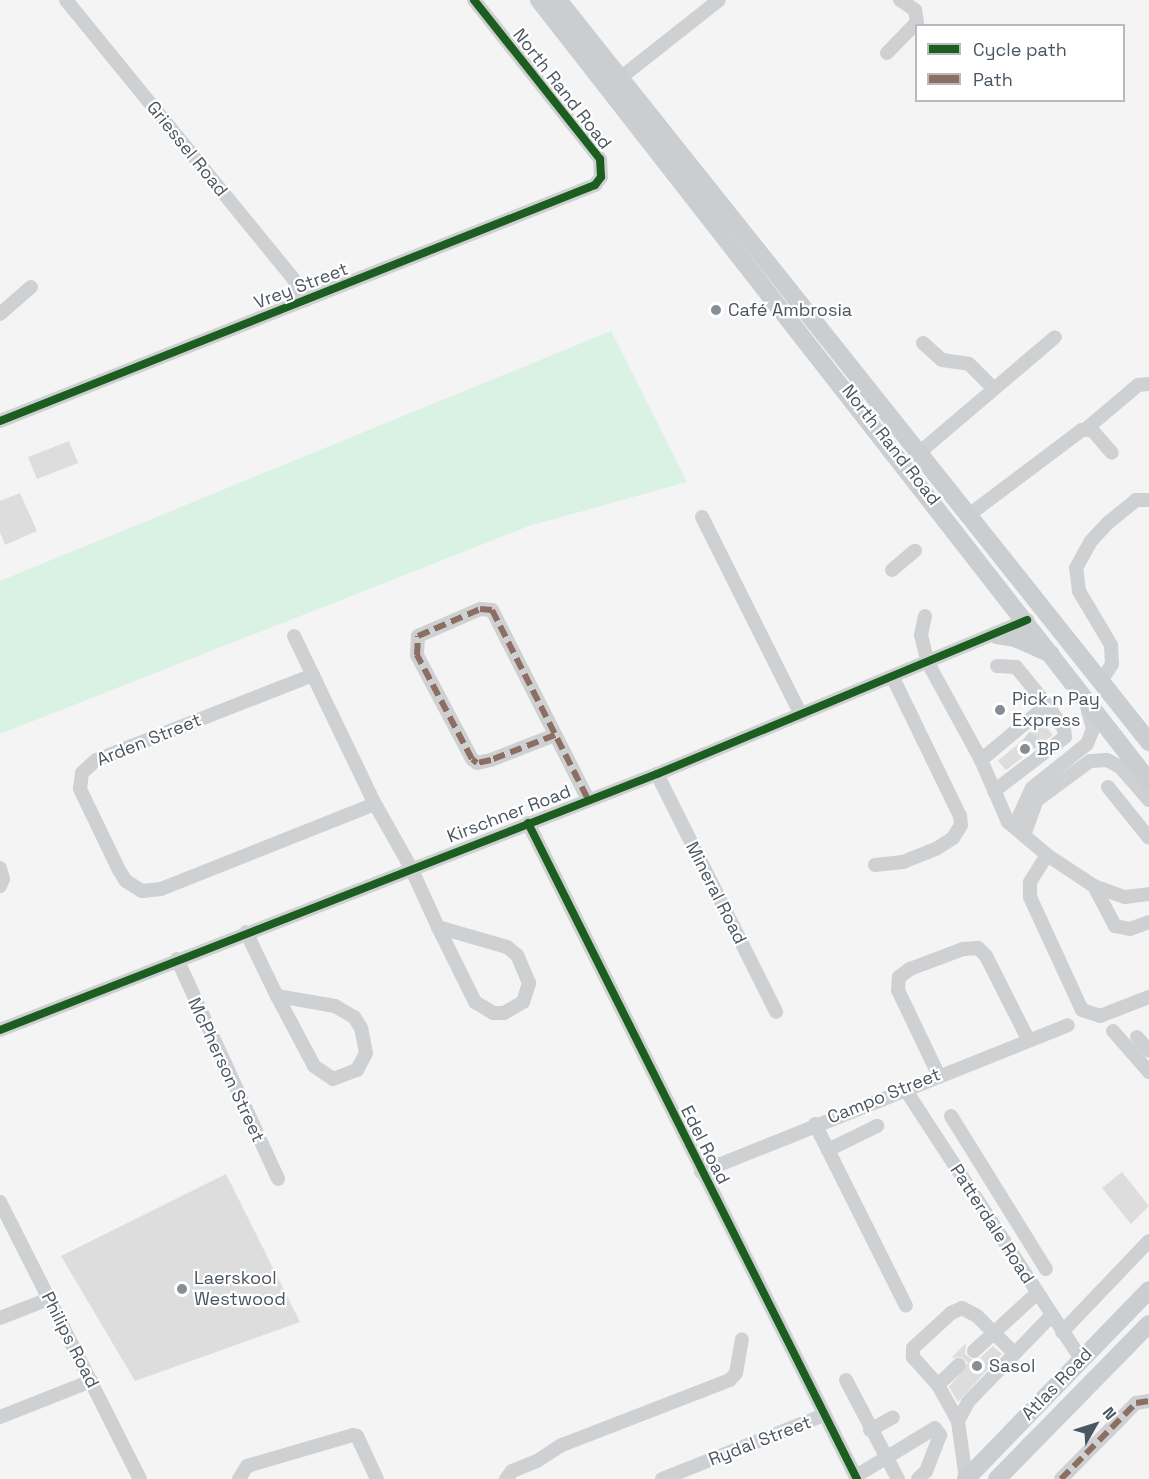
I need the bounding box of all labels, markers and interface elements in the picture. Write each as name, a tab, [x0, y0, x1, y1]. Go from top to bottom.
street label: North Rand Road	[508, 24, 616, 154]
legend	[915, 24, 1125, 102]
text: Cycle path	[973, 38, 1067, 61]
text: Path	[973, 68, 1013, 91]
street label: Griessel Road	[142, 97, 232, 201]
street label: Vrey Street	[251, 258, 351, 314]
place label: Café Ambrosia	[728, 299, 852, 321]
marker: Café Ambrosia	[709, 303, 723, 317]
street label: North Rand Road	[837, 380, 945, 510]
place label: Pick n Pay Express	[1012, 689, 1100, 732]
marker: Pick n Pay Express	[993, 703, 1007, 717]
street label: Arden Street	[94, 709, 204, 771]
place label: BP	[1037, 738, 1060, 760]
marker: BP	[1018, 742, 1032, 756]
street label: Kirschner Road	[444, 781, 574, 847]
street label: Mineral Road	[681, 838, 751, 948]
street label: McPherson Street	[183, 994, 269, 1146]
street label: Campo Street	[824, 1064, 944, 1128]
street label: Edel Road	[676, 1102, 734, 1188]
street label: Patterdale Road	[945, 1160, 1039, 1288]
place label: Laerskool Westwood	[194, 1268, 286, 1310]
marker: Laerskool Westwood	[175, 1282, 189, 1296]
street label: Philips Road	[37, 1288, 103, 1392]
street label: Atlas Road	[1017, 1343, 1097, 1425]
place label: Sasol	[989, 1355, 1035, 1377]
marker: Sasol	[970, 1359, 984, 1373]
north arrow	[1065, 1395, 1125, 1455]
text: N	[1098, 1403, 1121, 1424]
street label: Rydal Street	[706, 1411, 814, 1471]

